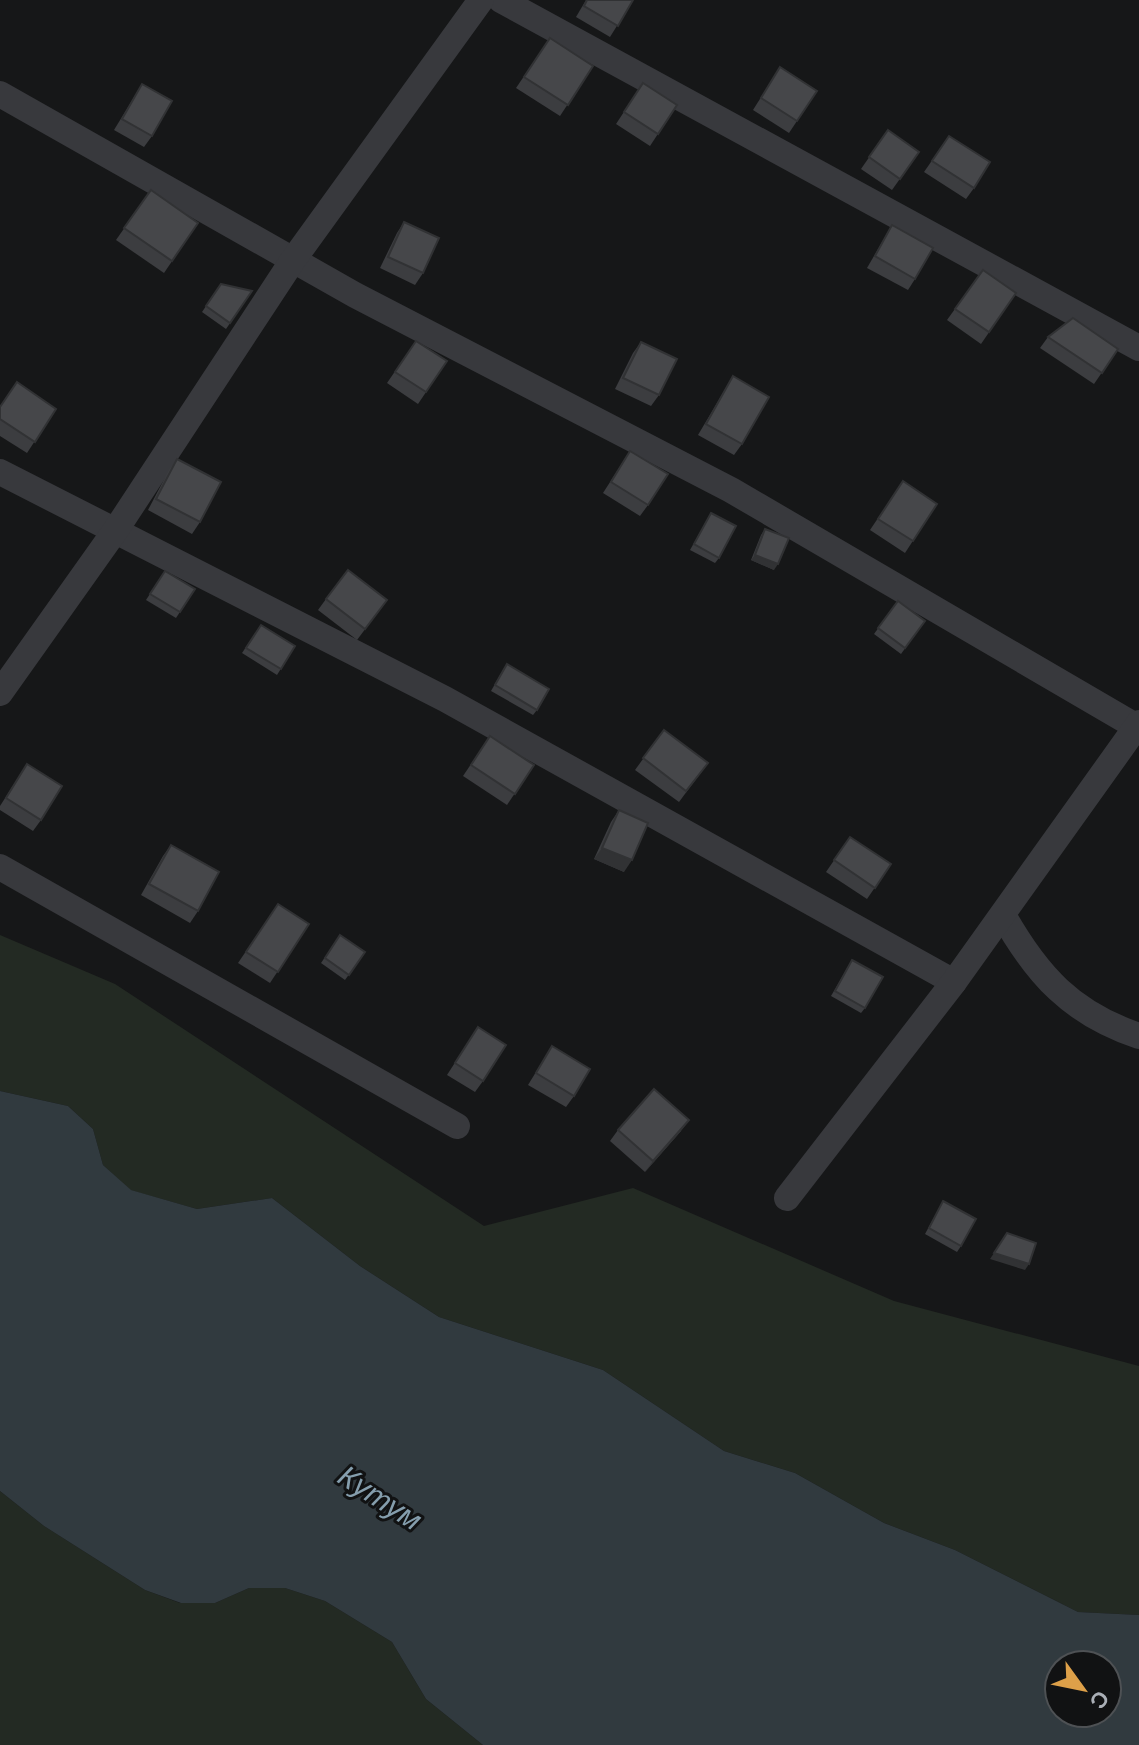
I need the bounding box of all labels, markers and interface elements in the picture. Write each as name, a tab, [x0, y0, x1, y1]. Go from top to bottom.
water label: Кутум	[333, 1456, 430, 1537]
north arrow	[1043, 1649, 1123, 1729]
text: С	[1085, 1687, 1116, 1714]

